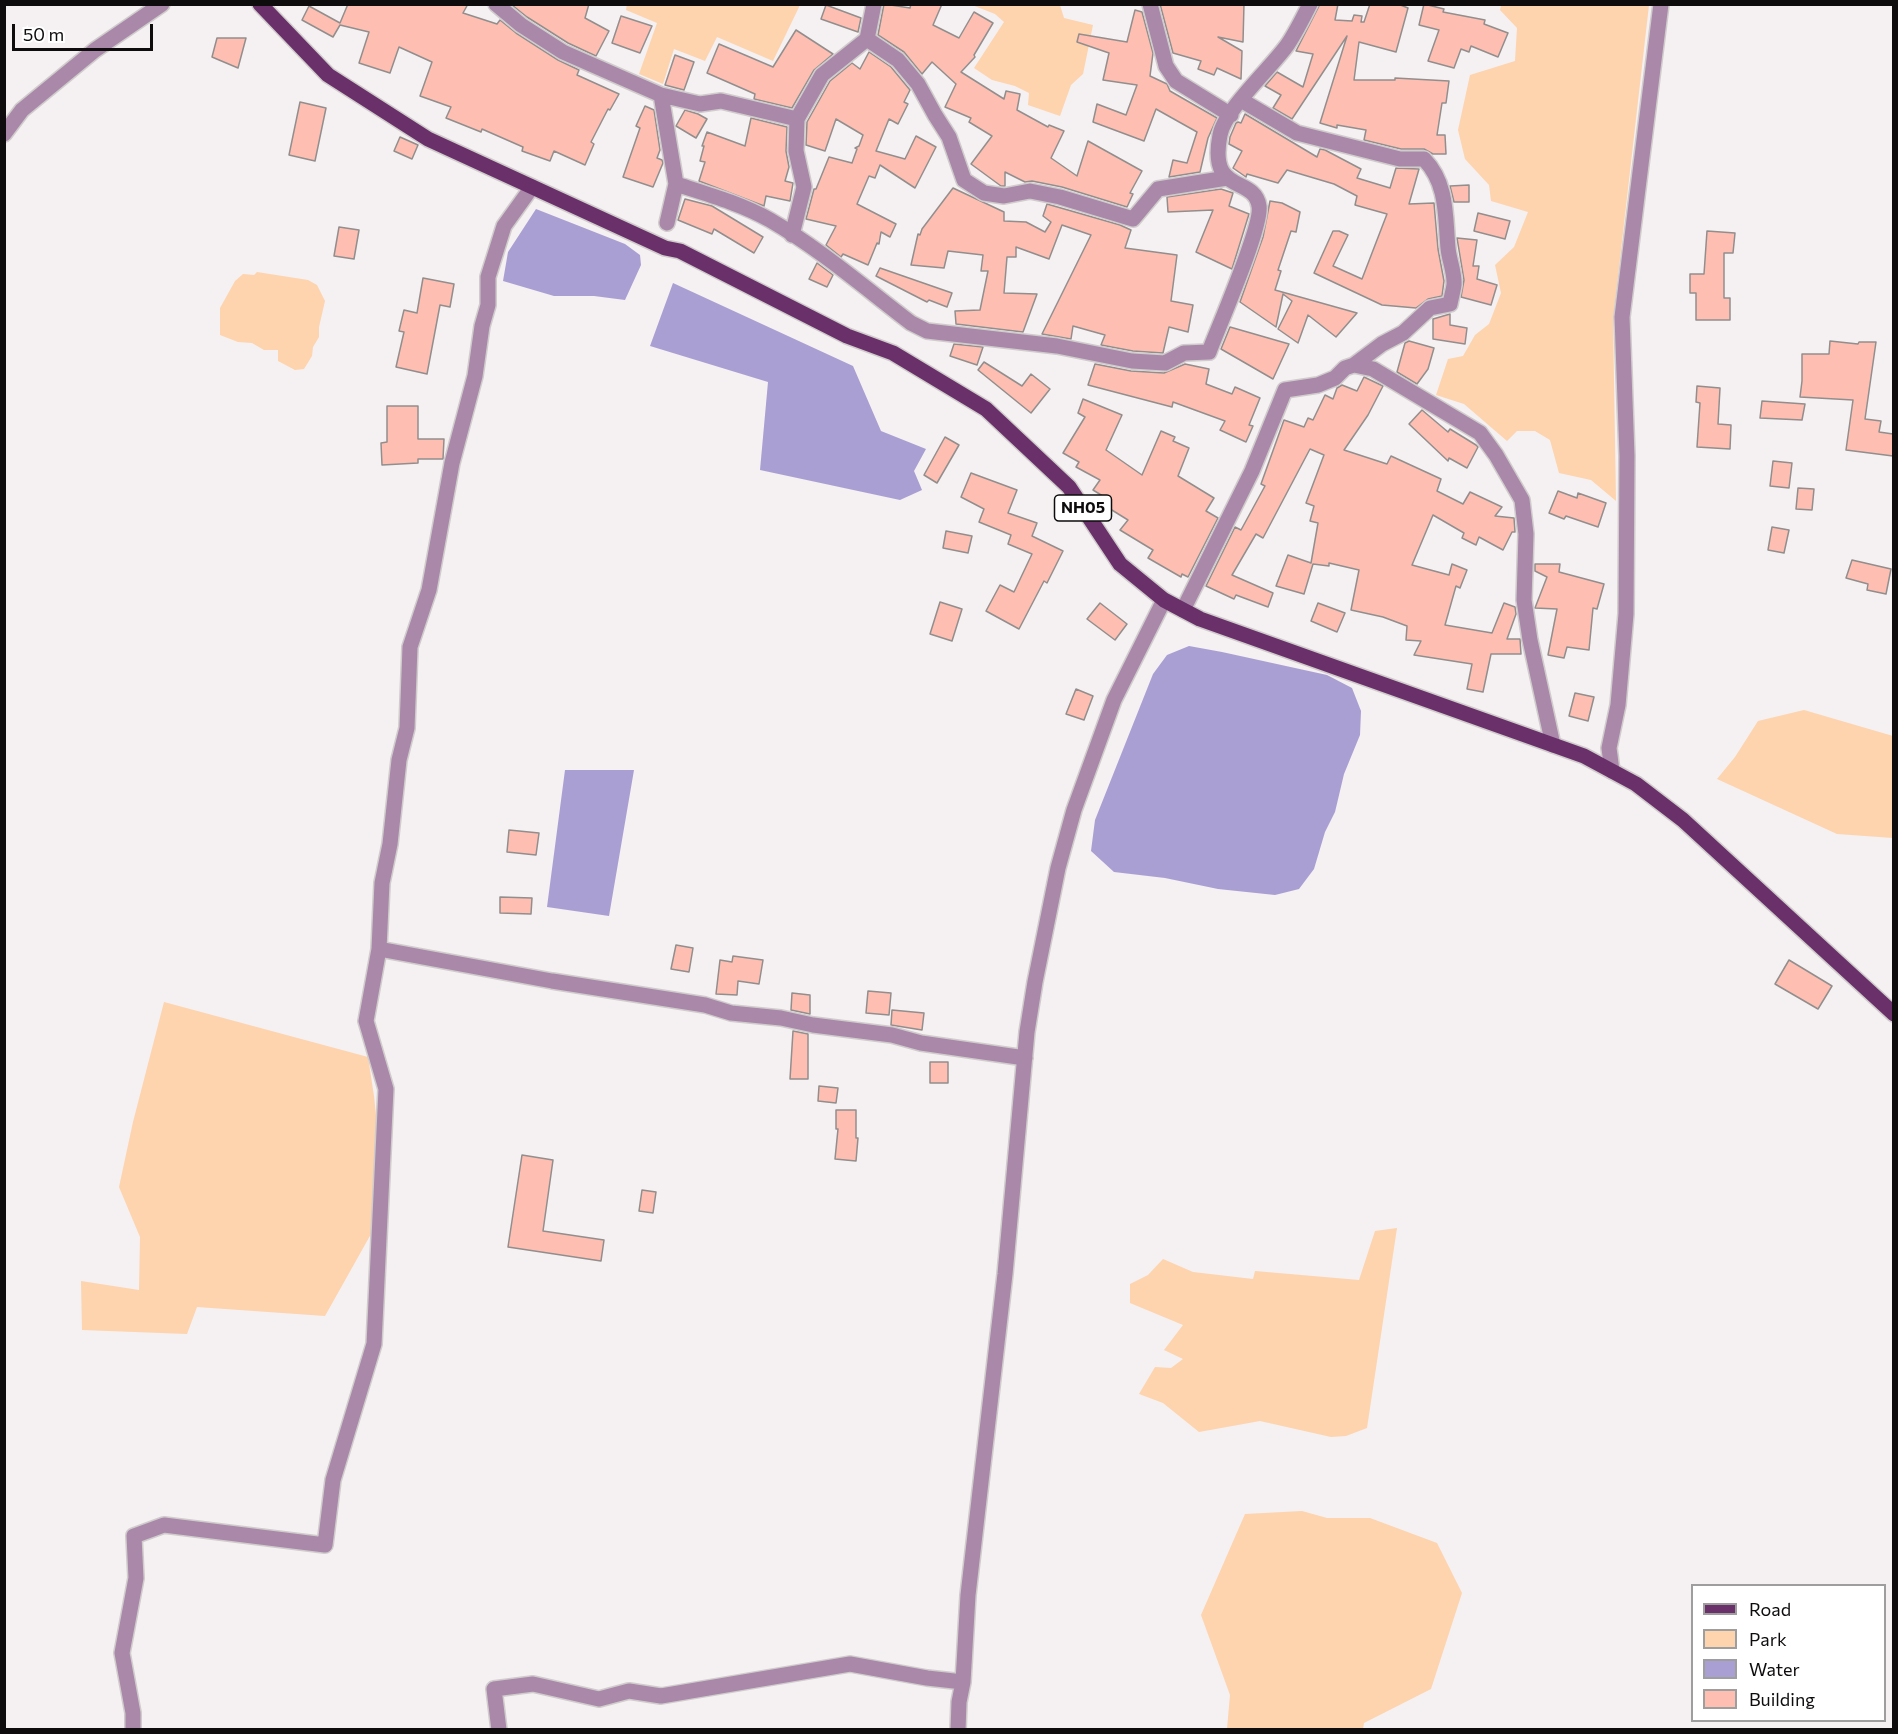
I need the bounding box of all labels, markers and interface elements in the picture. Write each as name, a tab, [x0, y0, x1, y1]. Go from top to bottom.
scale bar	[15, 12, 156, 50]
text: 50 m	[23, 23, 64, 45]
road number: NH05	[1054, 495, 1112, 521]
legend	[1691, 1584, 1886, 1722]
text: Road	[1749, 1598, 1791, 1620]
text: Park	[1749, 1628, 1787, 1650]
text: Water	[1749, 1658, 1800, 1680]
text: Building	[1749, 1688, 1815, 1710]

